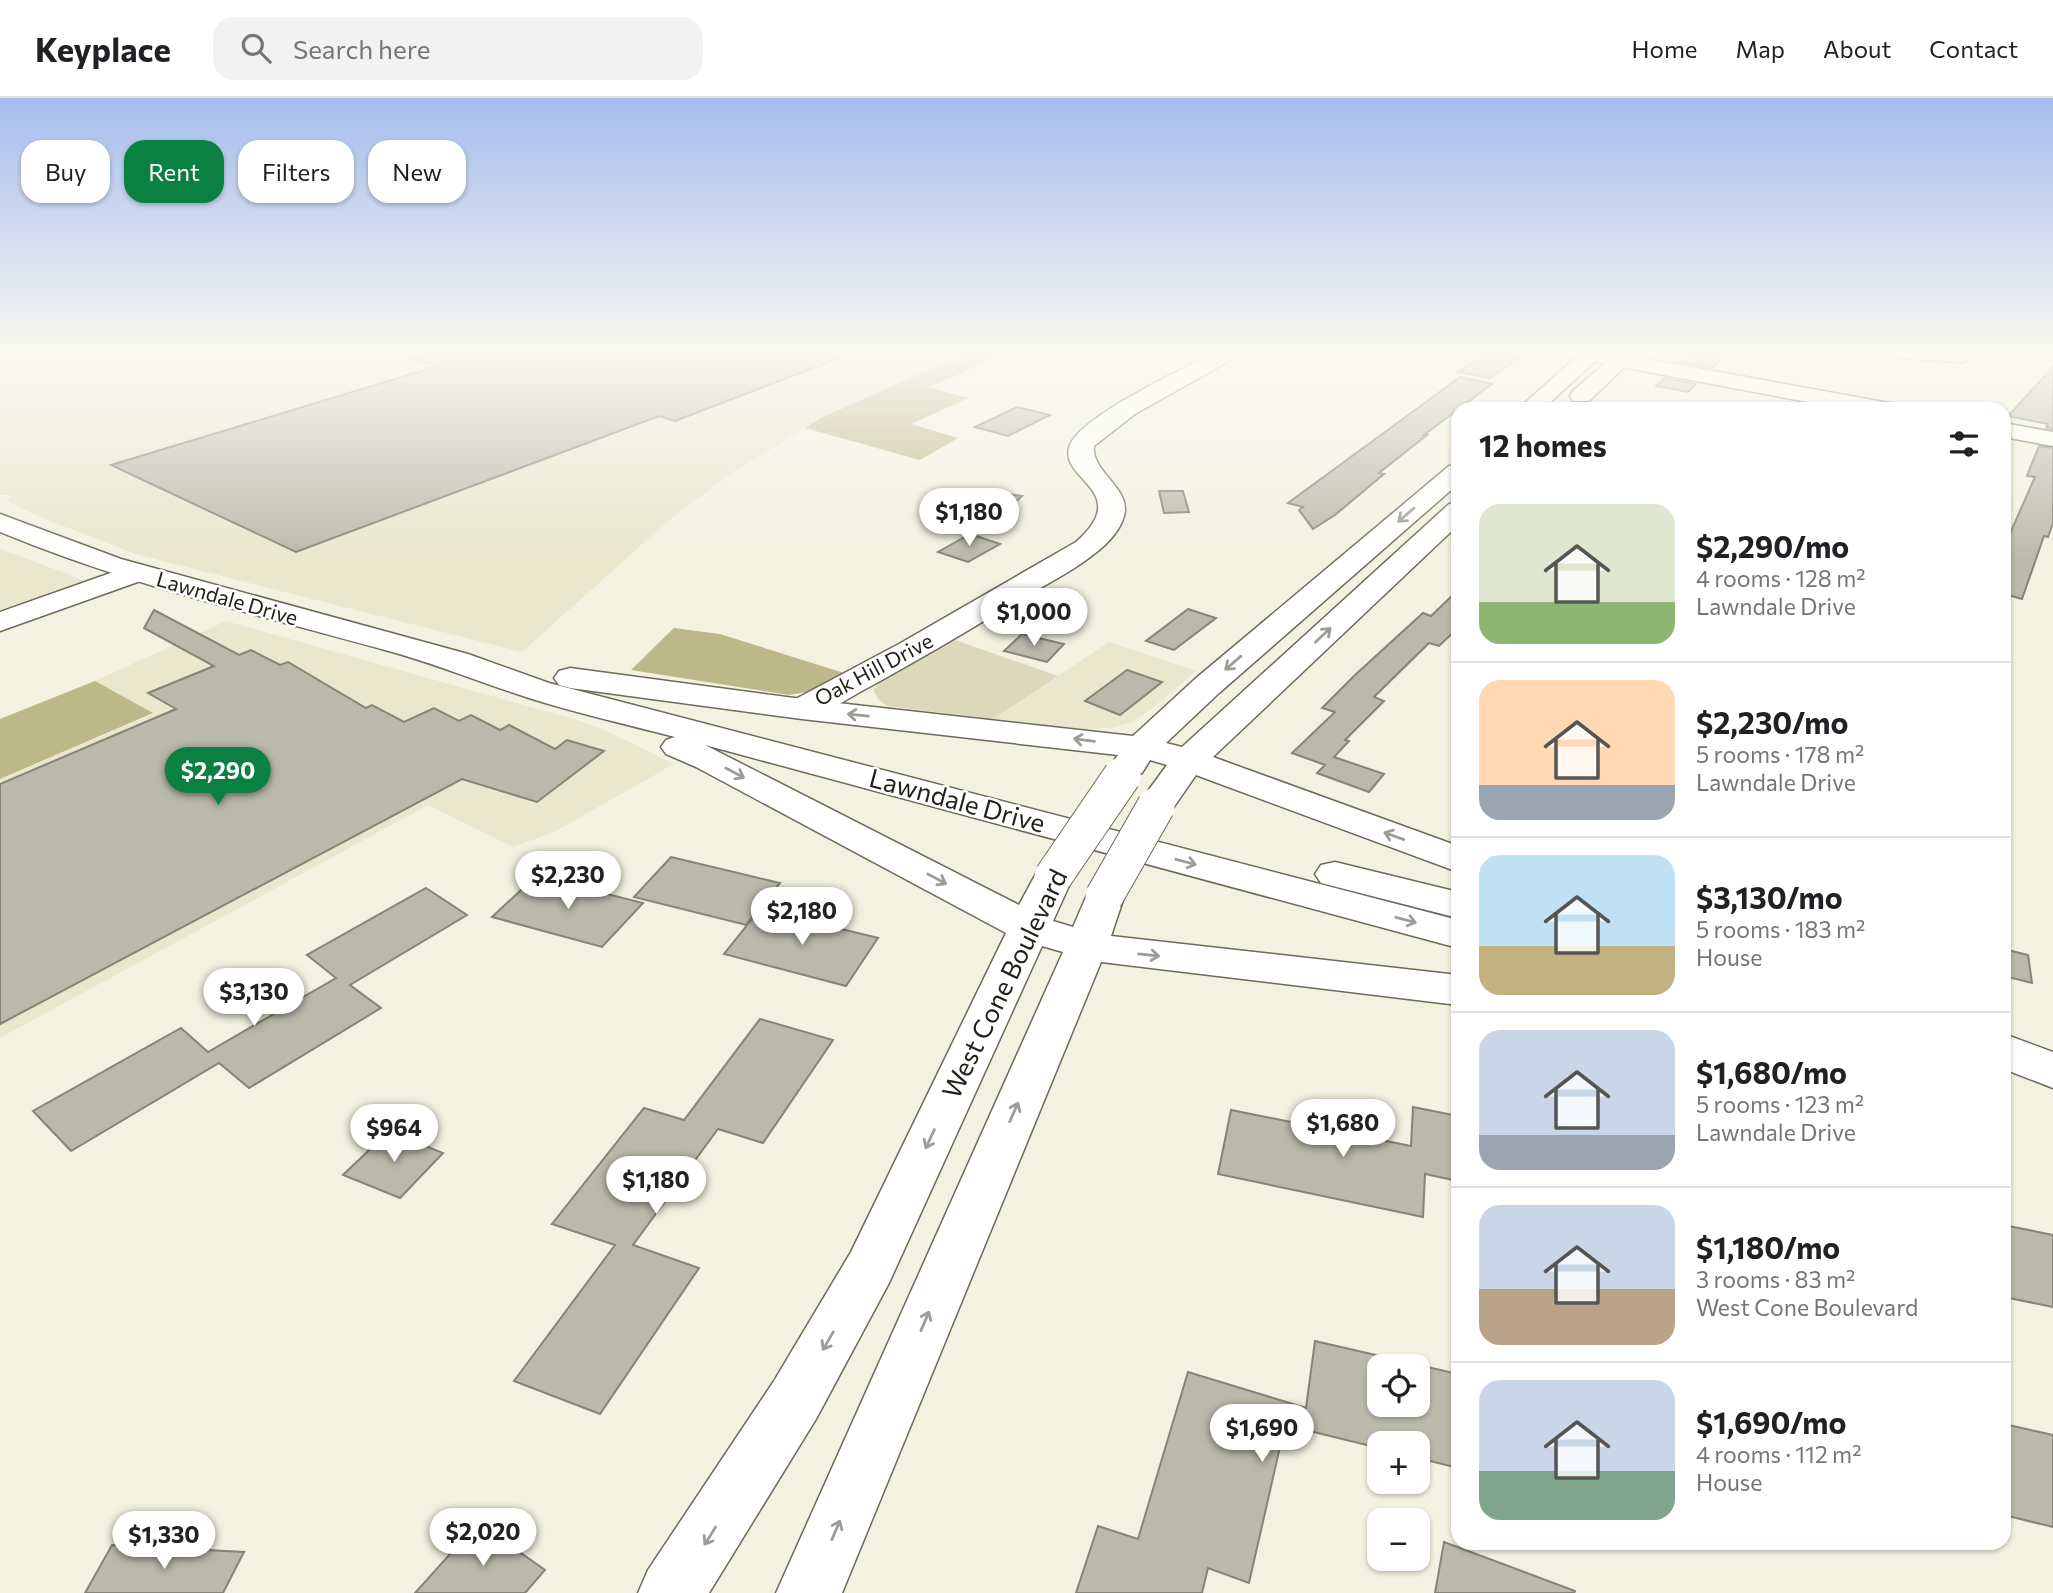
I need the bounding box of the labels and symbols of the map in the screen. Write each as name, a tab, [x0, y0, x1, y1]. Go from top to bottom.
pin: $1,180	[912, 489, 1026, 548]
one-way arrow	[1397, 507, 1415, 523]
street label: Lawndale Drive	[154, 565, 301, 630]
pin: $1,000	[977, 588, 1091, 648]
street label: Oak Hill Drive	[810, 627, 937, 710]
one-way arrow	[1314, 627, 1332, 643]
one-way arrow	[1225, 655, 1243, 671]
one-way arrow	[847, 708, 870, 721]
one-way arrow	[1073, 733, 1096, 746]
pin: $2,290	[161, 748, 275, 807]
street label: Lawndale Drive	[866, 761, 1049, 838]
one-way arrow	[724, 766, 745, 780]
one-way arrow	[1383, 829, 1405, 841]
pin: $2,230	[511, 852, 625, 911]
one-way arrow	[1174, 856, 1197, 869]
street label: West Cone Boulevard	[935, 864, 1073, 1103]
one-way arrow	[926, 872, 946, 886]
pin: $2,180	[745, 888, 859, 947]
one-way arrow	[1394, 914, 1417, 927]
one-way arrow	[1137, 949, 1159, 962]
pin: $3,130	[197, 968, 311, 1028]
pin: $1,680	[1286, 1100, 1400, 1159]
one-way arrow	[1008, 1101, 1021, 1123]
pin: $964	[353, 1104, 435, 1164]
one-way arrow	[923, 1128, 936, 1149]
pin: $1,180	[599, 1156, 713, 1216]
one-way arrow	[919, 1311, 932, 1332]
one-way arrow	[821, 1331, 835, 1351]
pin: $1,690	[1205, 1404, 1319, 1464]
pin: $2,020	[426, 1508, 540, 1568]
pin: $1,330	[107, 1512, 221, 1571]
one-way arrow	[830, 1520, 843, 1542]
one-way arrow	[702, 1525, 716, 1545]

